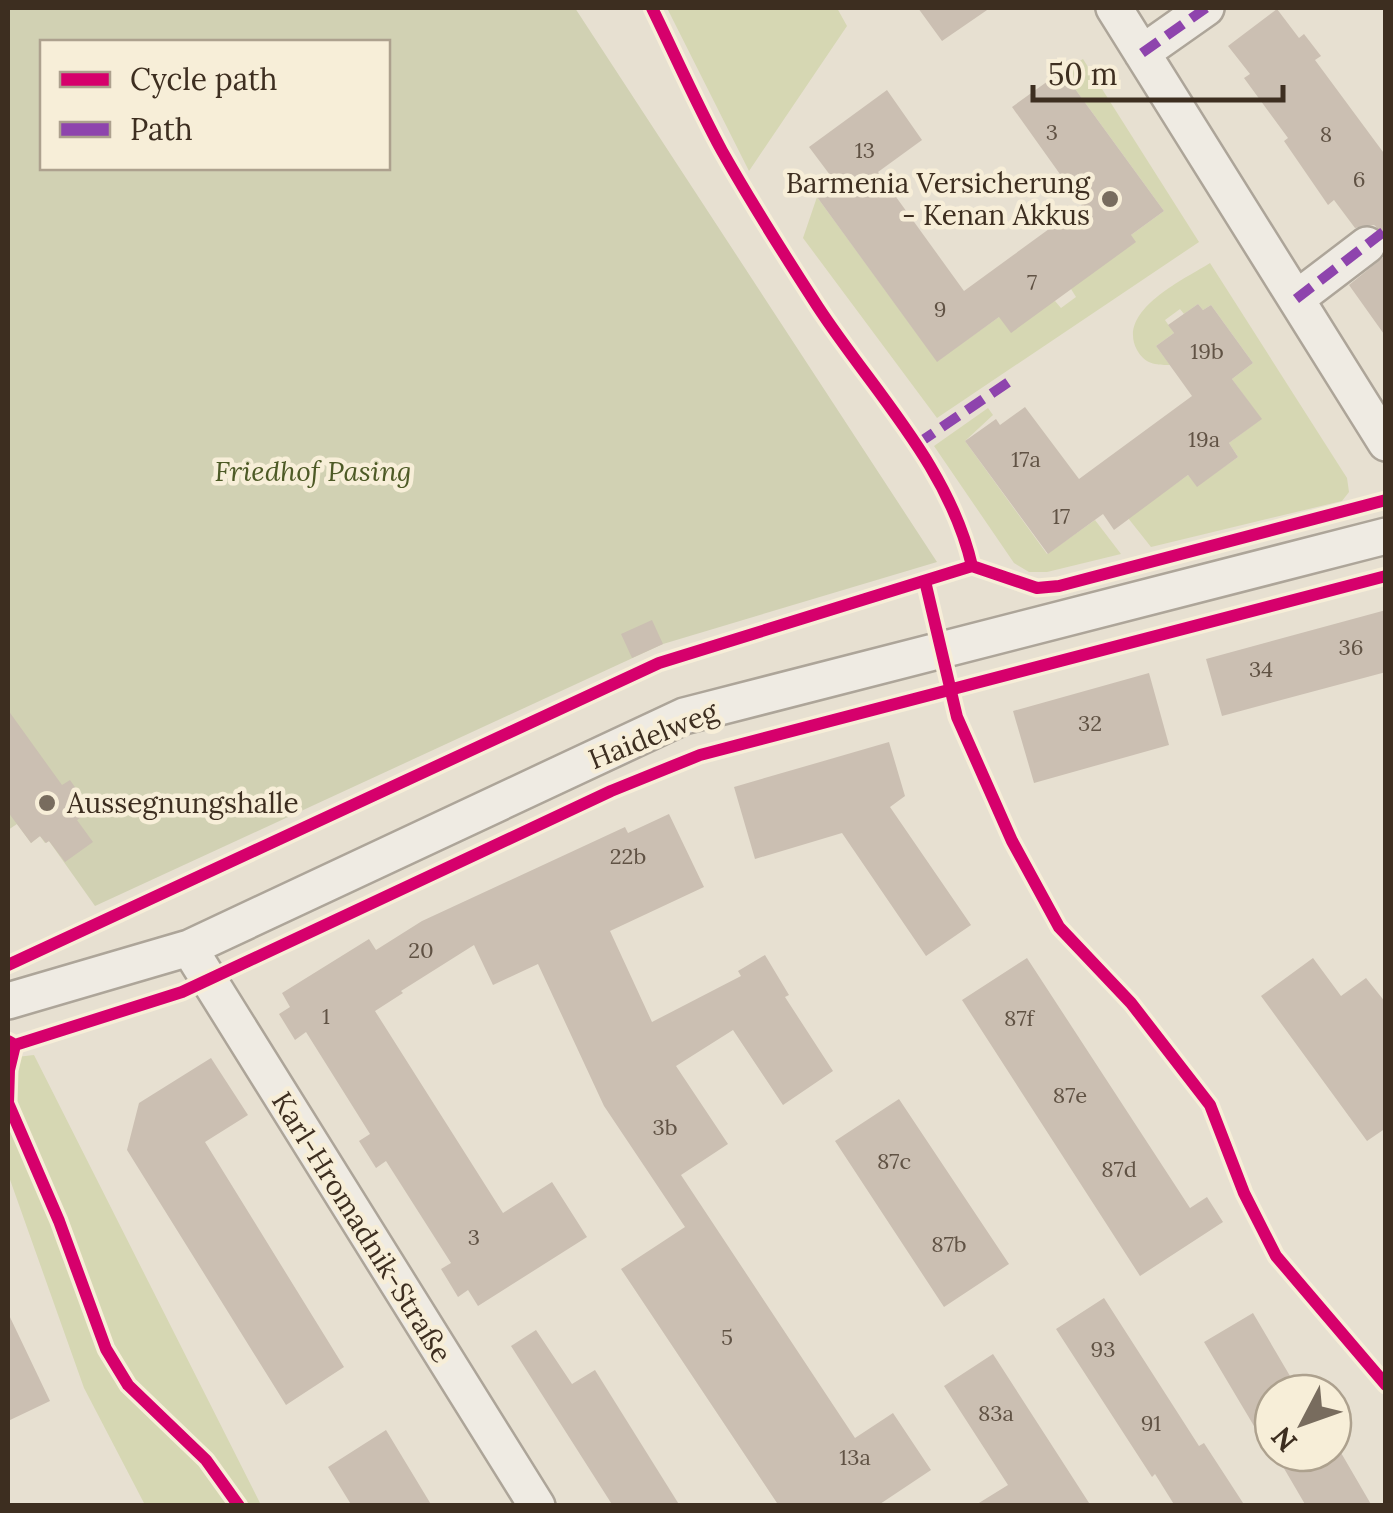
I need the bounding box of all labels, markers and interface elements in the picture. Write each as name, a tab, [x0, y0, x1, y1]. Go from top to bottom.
legend	[40, 40, 390, 170]
scale bar	[1033, 40, 1283, 102]
text: 50 m	[1048, 55, 1118, 93]
text: Cycle path	[130, 60, 278, 99]
text: Path	[130, 110, 193, 148]
house number: 3	[1046, 118, 1058, 146]
house number: 8	[1320, 120, 1332, 148]
house number: 13	[855, 136, 875, 164]
place label: Barmenia Versicherung - Kenan Akkus	[786, 165, 1091, 233]
house number: 6	[1353, 165, 1365, 193]
marker: Barmenia Versicherung - Kenan Akkus	[1099, 188, 1121, 210]
house number: 7	[1027, 268, 1037, 296]
house number: 9	[934, 295, 946, 323]
house number: 19b	[1190, 337, 1224, 365]
house number: 19a	[1188, 425, 1220, 453]
house number: 17a	[1011, 445, 1041, 473]
park label: Friedhof Pasing	[214, 453, 412, 489]
house number: 17	[1052, 502, 1070, 530]
house number: 36	[1339, 633, 1363, 661]
house number: 34	[1249, 655, 1273, 683]
street label: Haidelweg	[583, 693, 723, 777]
house number: 32	[1078, 709, 1102, 737]
place label: Aussegnungshalle	[66, 785, 299, 821]
marker: Aussegnungshalle	[36, 792, 58, 814]
house number: 22b	[610, 842, 646, 870]
house number: 20	[408, 936, 434, 964]
house number: 1	[322, 1002, 330, 1030]
house number: 87f	[1004, 1004, 1036, 1032]
house number: 87e	[1053, 1081, 1087, 1109]
street label: Karl-Hromadnik-Straße	[264, 1085, 460, 1369]
house number: 3b	[652, 1113, 678, 1141]
house number: 87c	[877, 1147, 911, 1175]
house number: 87d	[1101, 1155, 1137, 1183]
house number: 3	[468, 1223, 480, 1251]
house number: 87b	[931, 1230, 967, 1258]
house number: 5	[721, 1323, 733, 1351]
house number: 93	[1091, 1335, 1115, 1363]
north arrow	[1253, 1373, 1353, 1473]
house number: 83a	[978, 1399, 1014, 1427]
house number: 91	[1141, 1409, 1161, 1437]
text: N	[1263, 1419, 1305, 1459]
house number: 13a	[839, 1443, 871, 1471]

